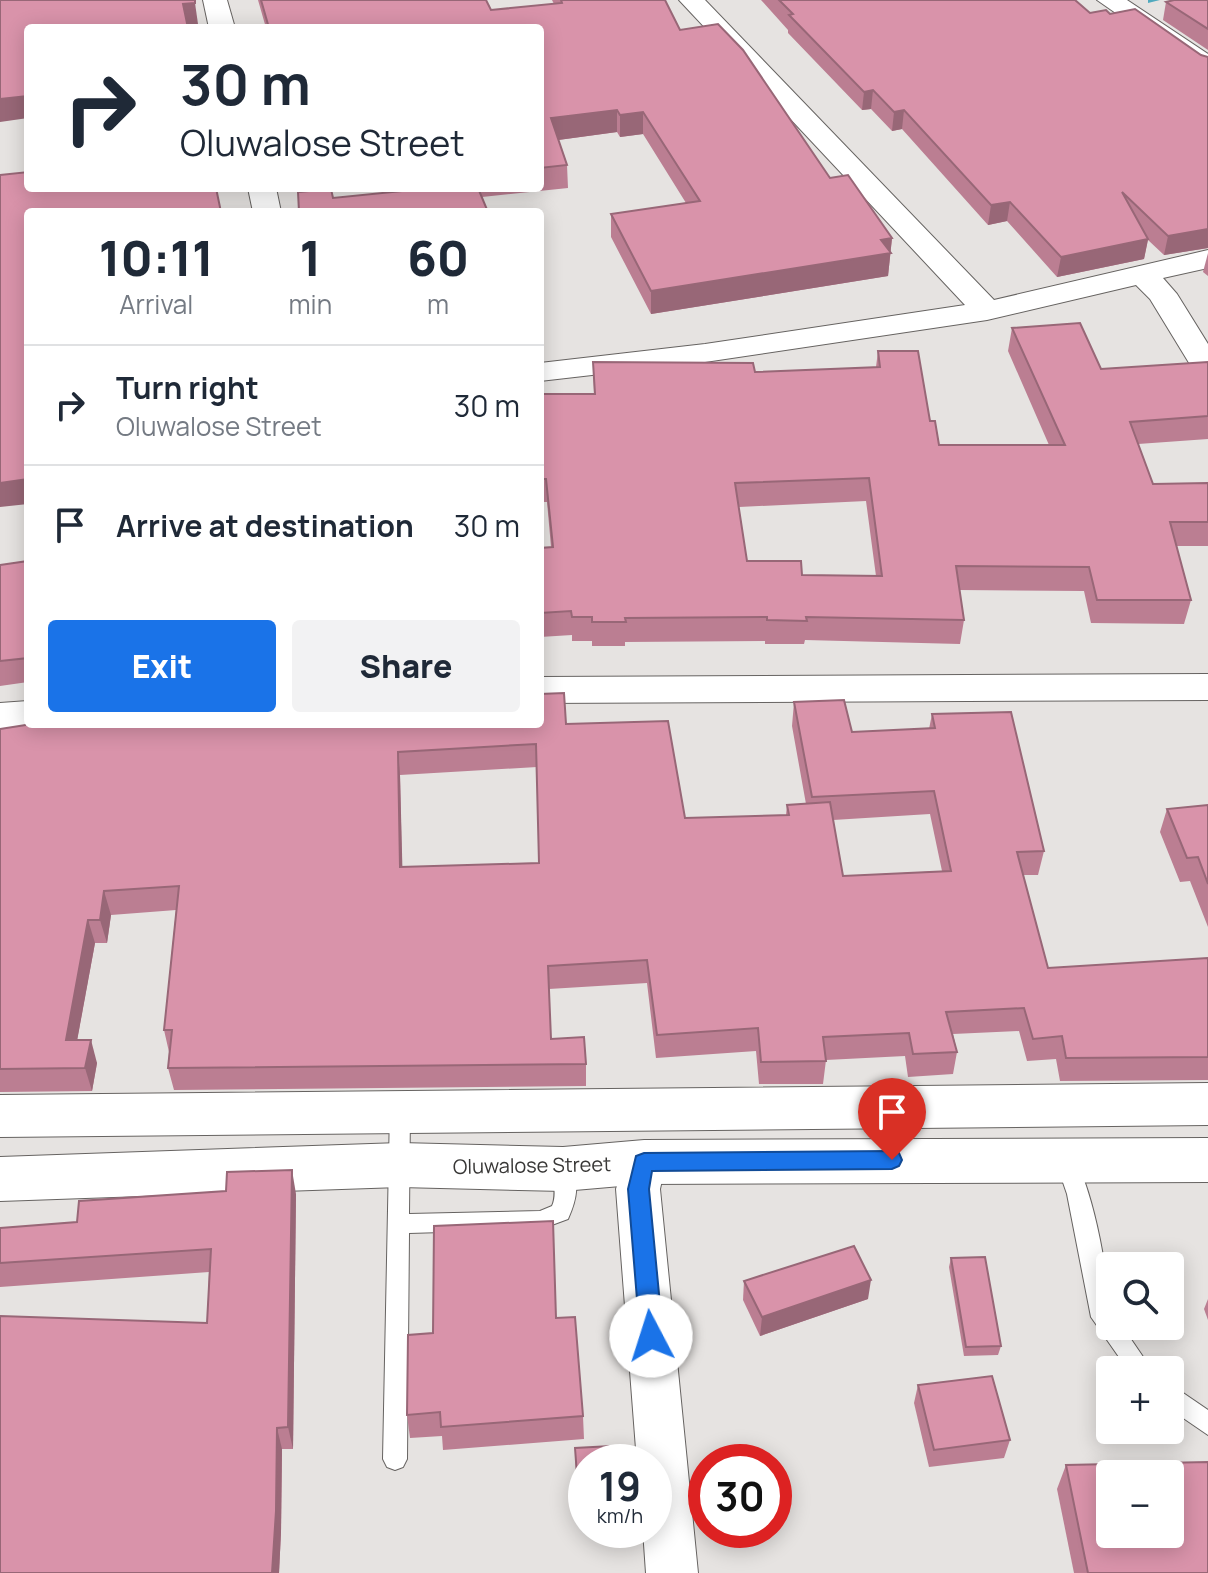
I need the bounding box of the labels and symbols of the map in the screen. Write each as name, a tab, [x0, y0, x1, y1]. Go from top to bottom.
pin	[858, 1078, 926, 1160]
street label: Oluwalose Street	[453, 1150, 611, 1180]
position arrow	[609, 1294, 693, 1378]
speed limit sign: 30	[688, 1444, 792, 1548]

